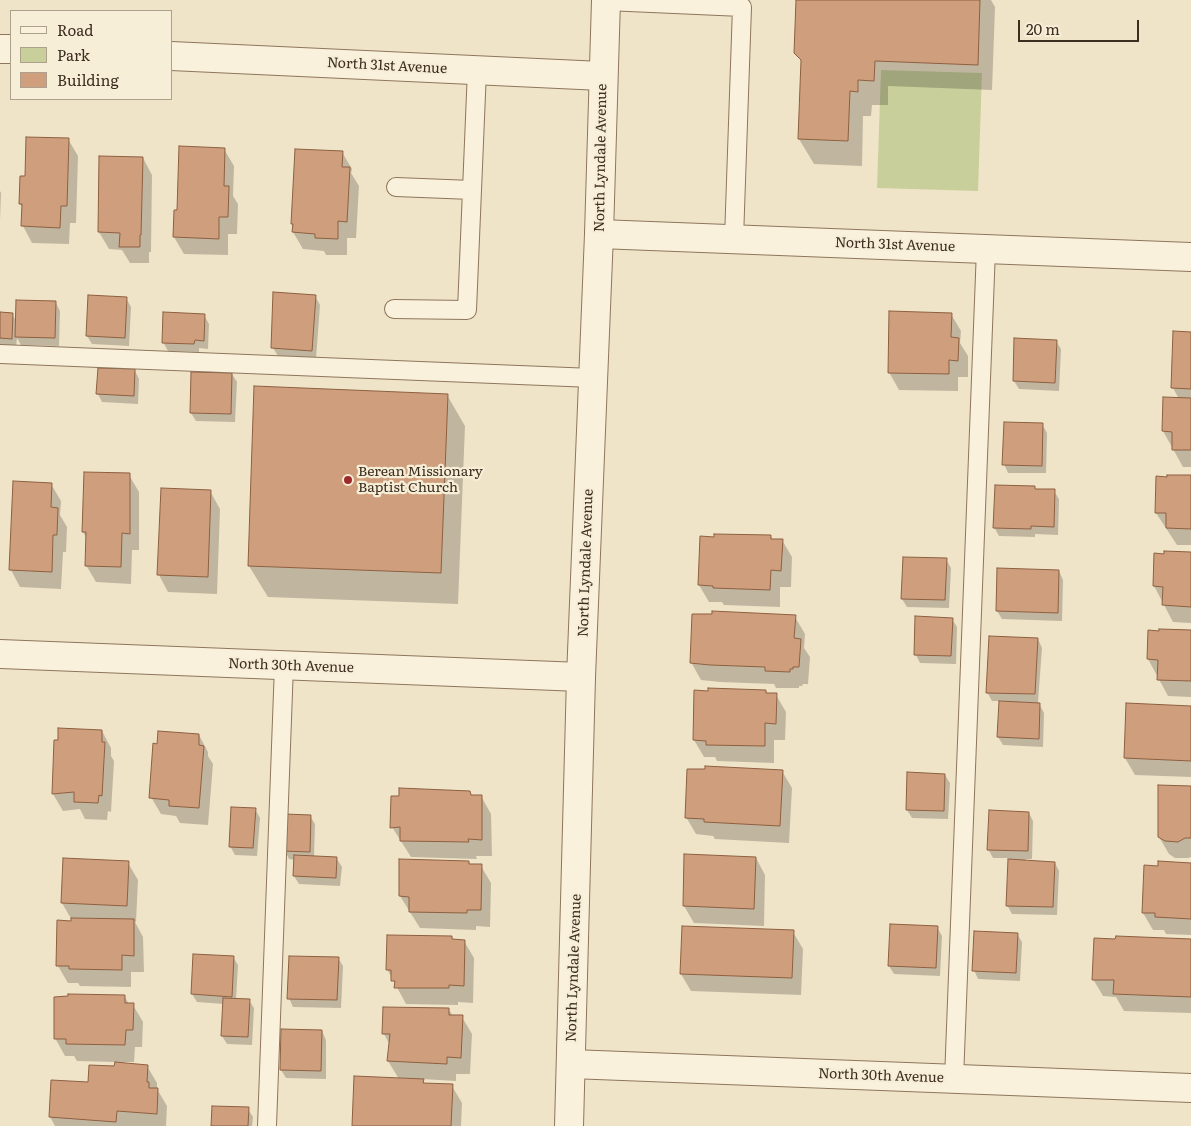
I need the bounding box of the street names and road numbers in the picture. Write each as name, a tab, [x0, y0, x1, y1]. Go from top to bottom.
street label: North 31st Avenue	[326, 54, 448, 78]
street label: North Lyndale Avenue	[591, 84, 611, 232]
street label: North 31st Avenue	[835, 235, 955, 255]
street label: North Lyndale Avenue	[575, 488, 597, 638]
street label: North 30th Avenue	[228, 655, 354, 677]
street label: North Lyndale Avenue	[563, 893, 585, 1043]
street label: North 30th Avenue	[818, 1065, 944, 1087]

